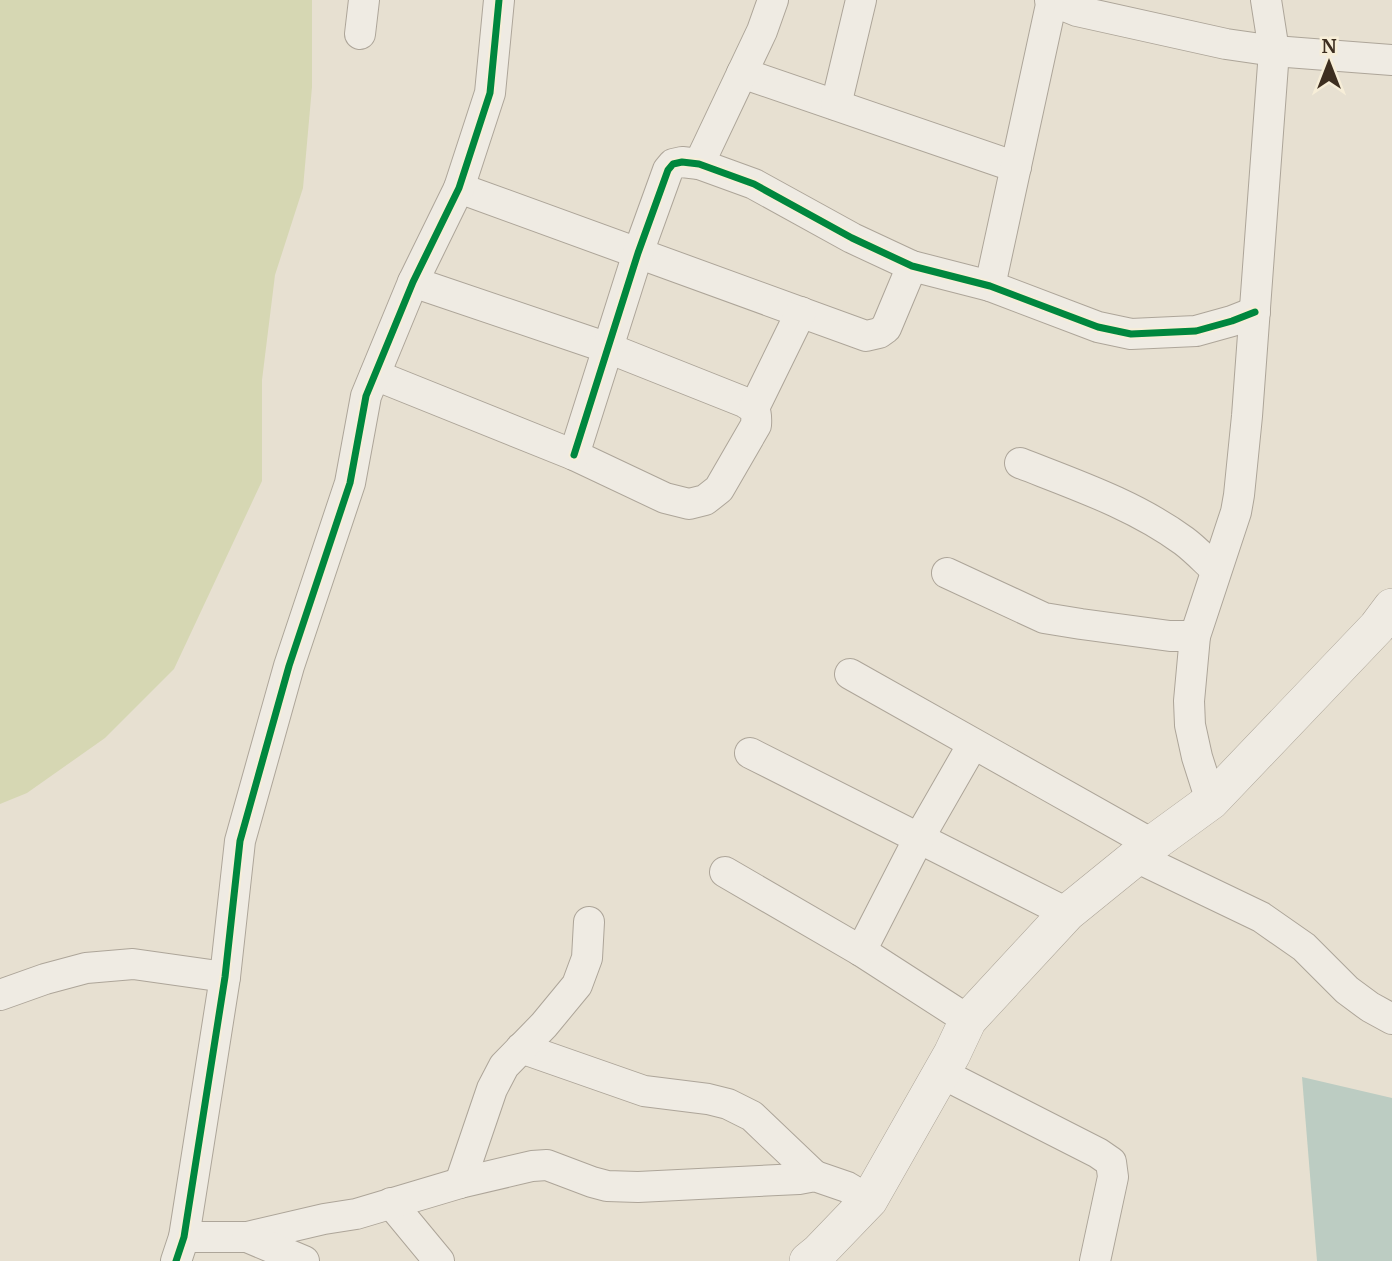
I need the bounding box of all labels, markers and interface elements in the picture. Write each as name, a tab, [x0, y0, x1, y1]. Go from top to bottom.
north arrow	[1294, 28, 1364, 98]
text: N	[1321, 34, 1337, 58]

